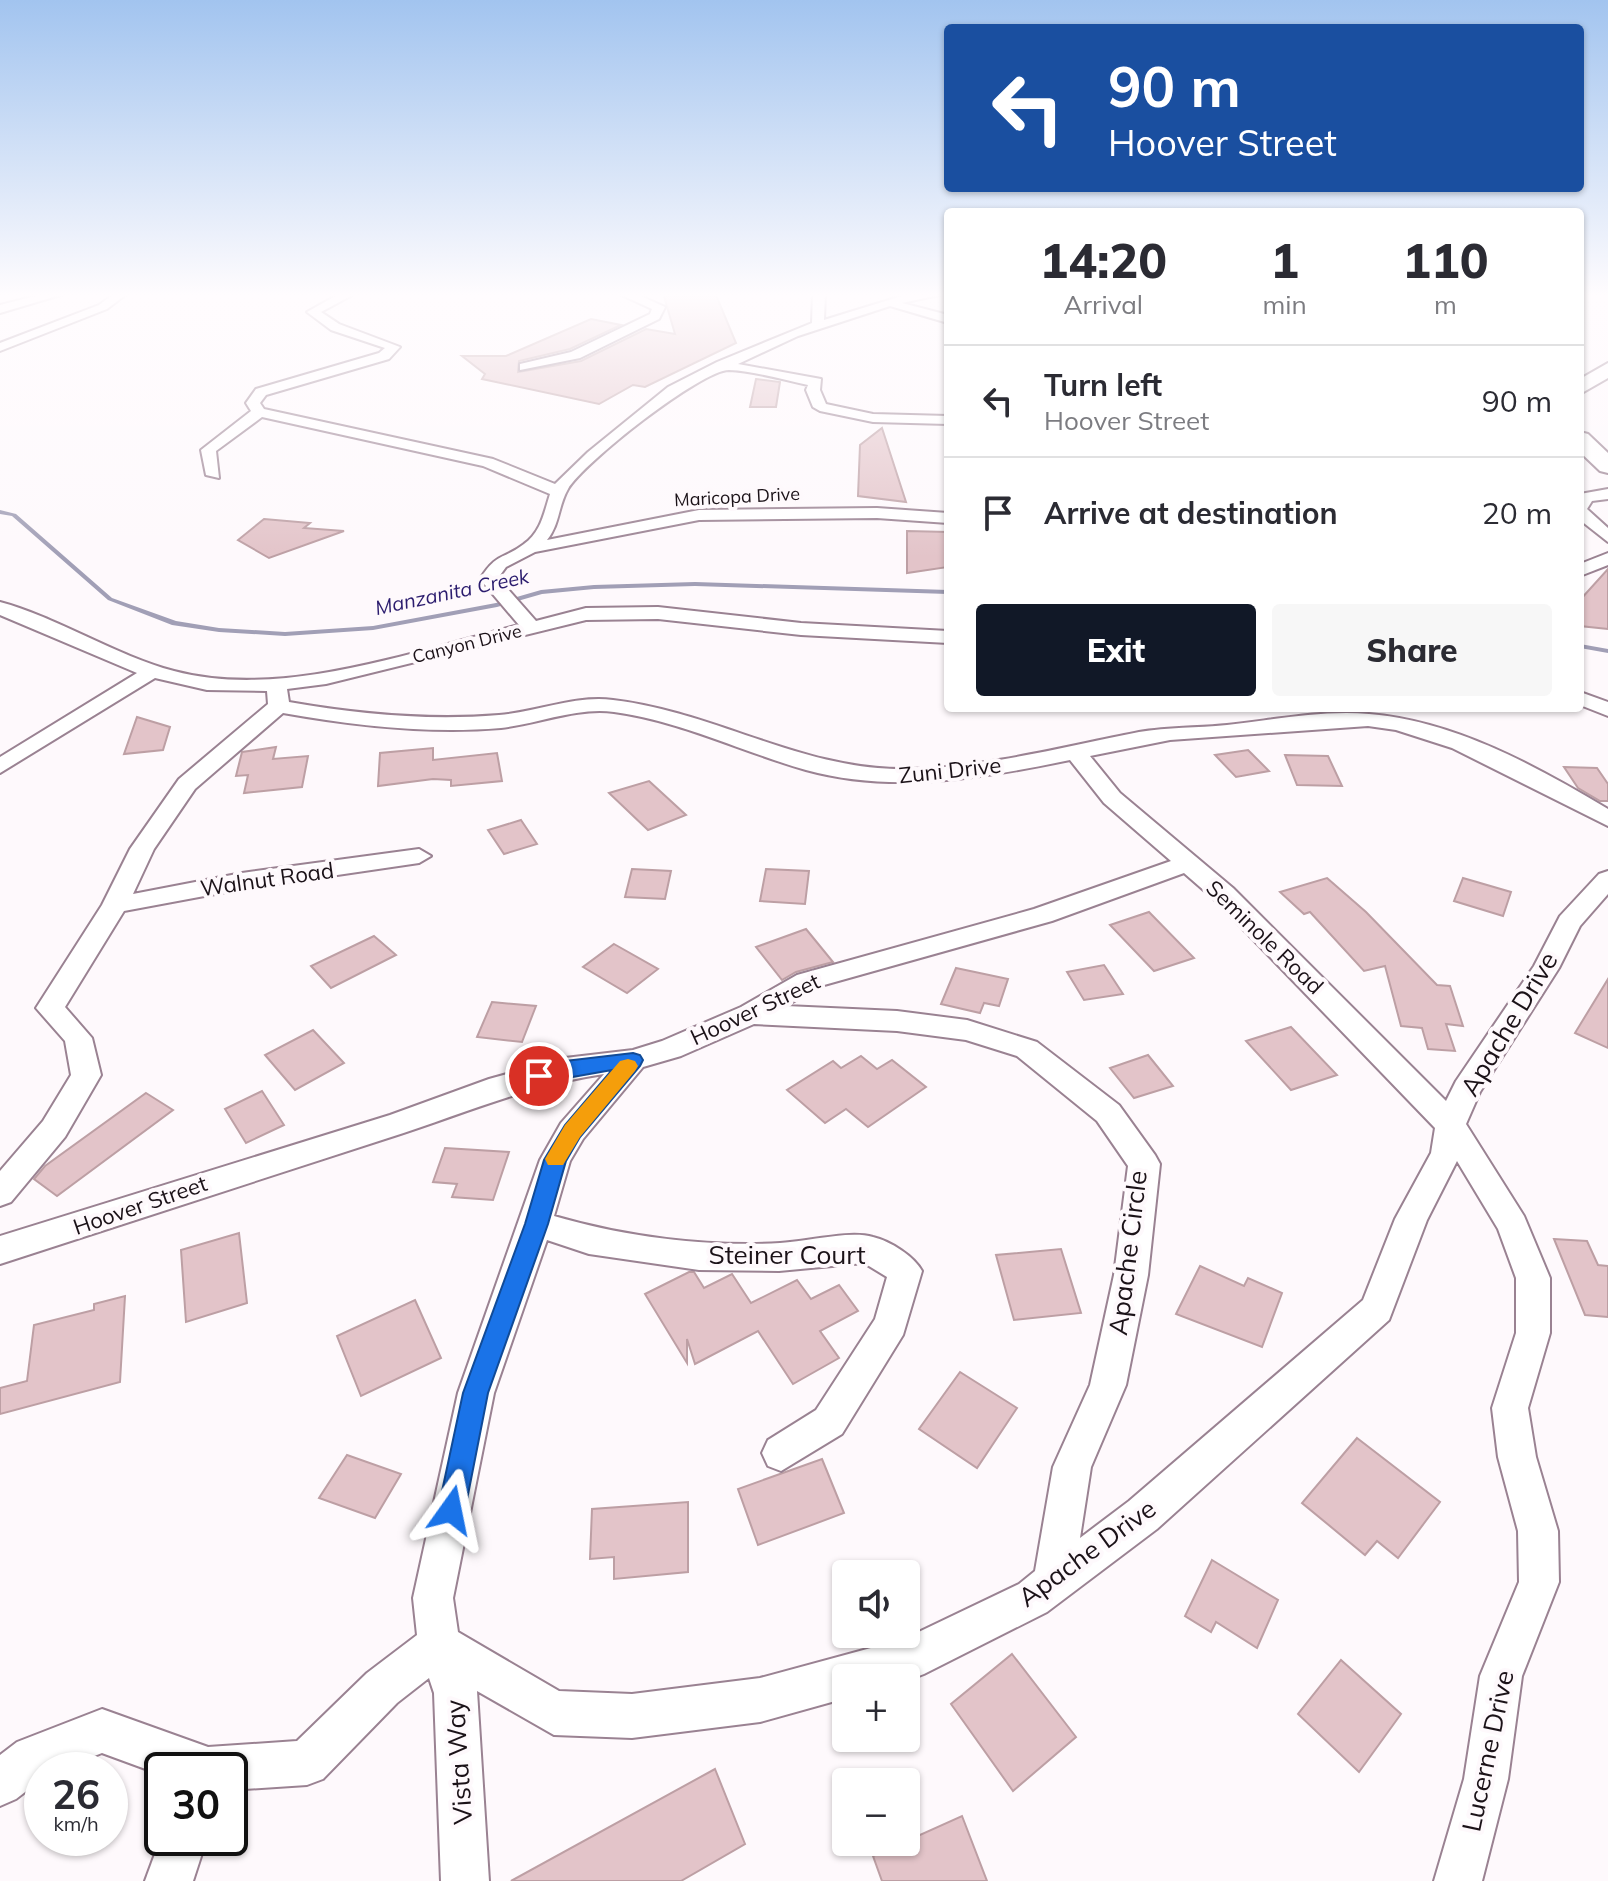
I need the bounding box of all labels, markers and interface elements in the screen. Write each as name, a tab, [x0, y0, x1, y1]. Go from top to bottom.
text: 90 m	[1108, 51, 1241, 121]
icon: left	[976, 56, 1080, 160]
text: Hoover Street	[1108, 120, 1337, 165]
text: 14:20	[1039, 230, 1167, 290]
text: 1	[1270, 230, 1299, 290]
text: 110	[1402, 230, 1489, 290]
text: Arrival	[1063, 288, 1143, 321]
text: min	[1263, 288, 1307, 321]
text: m	[1434, 288, 1457, 321]
text: Turn left	[1044, 366, 1162, 404]
icon: left	[976, 379, 1020, 423]
text: 90 m	[1482, 382, 1552, 420]
text: Hoover Street	[1044, 404, 1209, 437]
street label: Maricopa Drive	[674, 482, 800, 511]
icon: arrive	[976, 491, 1020, 535]
text: Arrive at destination	[1044, 494, 1338, 532]
text: 20 m	[1482, 494, 1552, 532]
water label: Manzanita Creek	[373, 563, 532, 620]
button: Exit	[976, 604, 1256, 696]
button: Share	[1272, 604, 1552, 696]
street label: Canyon Drive	[410, 619, 524, 668]
street label: Zuni Drive	[898, 751, 1002, 789]
street label: Walnut Road	[198, 856, 336, 902]
street label: Seminole Road	[1200, 874, 1330, 1000]
street label: Apache Drive	[1453, 946, 1564, 1102]
street label: Hoover Street	[686, 967, 825, 1051]
pin	[505, 1042, 573, 1110]
icon: arrive	[517, 1054, 561, 1098]
street label: Hoover Street	[69, 1169, 211, 1241]
street label: Apache Circle	[1101, 1169, 1154, 1337]
street label: Steiner Court	[708, 1238, 866, 1271]
position arrow	[409, 1468, 493, 1552]
street label: Apache Drive	[1011, 1492, 1162, 1614]
map controls	[832, 1560, 920, 1856]
button: sound	[832, 1560, 920, 1648]
button: +	[832, 1664, 920, 1752]
street label: Lucerne Drive	[1454, 1667, 1521, 1835]
street label: Vista Way	[438, 1698, 479, 1826]
speed limit sign: 30	[144, 1752, 248, 1856]
button: −	[832, 1768, 920, 1856]
text: 26	[52, 1769, 100, 1819]
text: km/h	[53, 1811, 99, 1836]

